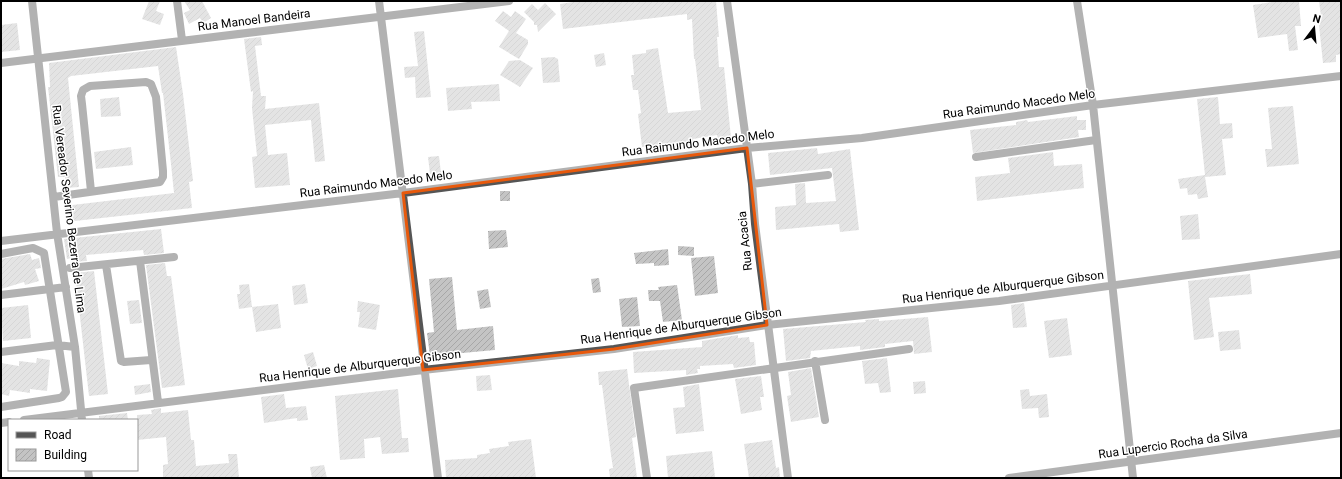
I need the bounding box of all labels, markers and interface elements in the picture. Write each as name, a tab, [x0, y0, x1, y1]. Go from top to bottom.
street label: Rua Manoel Bandeira	[197, 6, 311, 34]
north arrow	[1294, 8, 1334, 48]
text: N	[1311, 12, 1322, 26]
street label: Rua Raimundo Macedo Melo	[942, 86, 1096, 122]
street label: Rua Vereador Severino Bezerra de Lima	[49, 104, 89, 314]
street label: Rua Raimundo Macedo Melo	[621, 127, 775, 159]
street label: Rua Raimundo Macedo Melo	[299, 168, 453, 200]
street label: Rua Acacia	[735, 210, 755, 272]
street label: Rua Henrique de Alburquerque Gibson	[901, 268, 1105, 306]
street label: Rua Henrique de Alburquerque Gibson	[580, 305, 782, 347]
street label: Rua Henrique de Alburquerque Gibson	[258, 347, 462, 385]
legend	[8, 419, 138, 471]
street label: Rua Lupercio Rocha da Silva	[1097, 427, 1249, 461]
text: Road	[44, 428, 72, 442]
text: Building	[44, 448, 87, 462]

